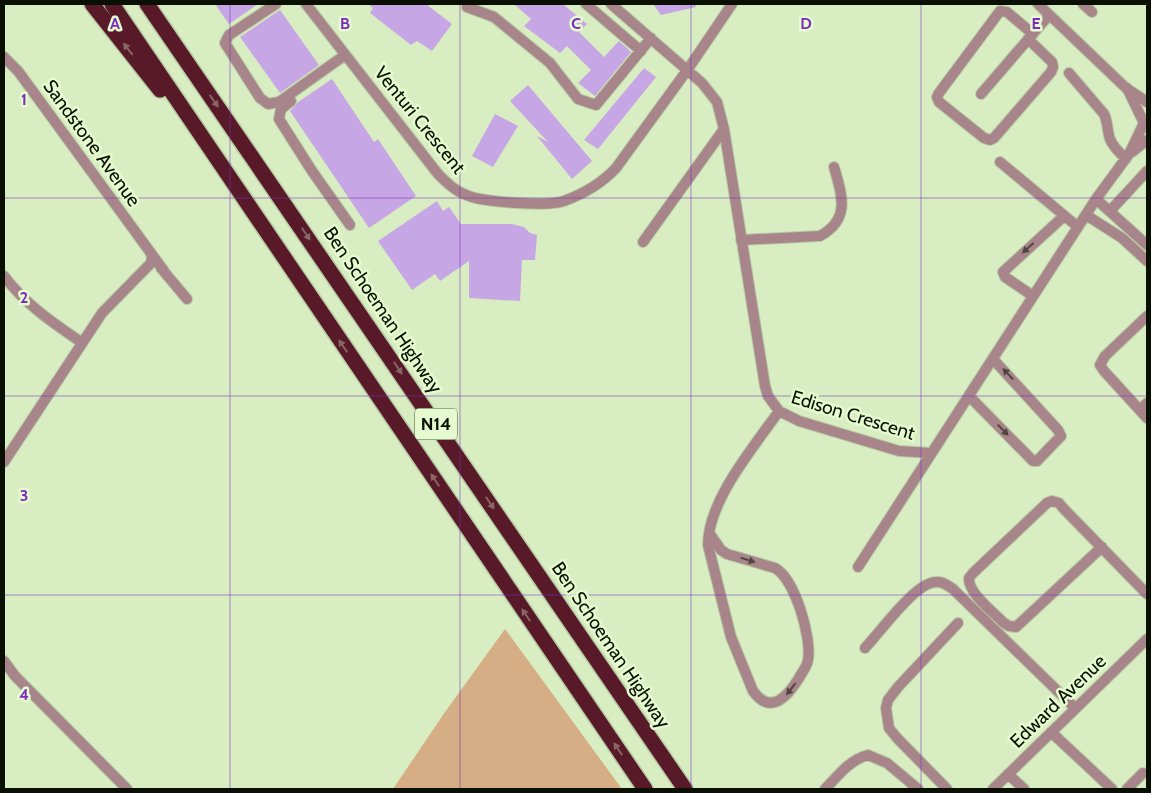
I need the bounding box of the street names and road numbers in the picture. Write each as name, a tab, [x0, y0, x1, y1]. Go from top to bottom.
street label: Venturi Crescent	[370, 62, 471, 179]
street label: Sandstone Avenue	[38, 75, 146, 211]
street label: Ben Schoeman Highway	[319, 222, 447, 398]
street label: Edison Crescent	[788, 385, 918, 445]
road number: N14	[415, 408, 457, 439]
street label: Ben Schoeman Highway	[547, 557, 675, 733]
street label: Edward Avenue	[1005, 649, 1111, 752]

